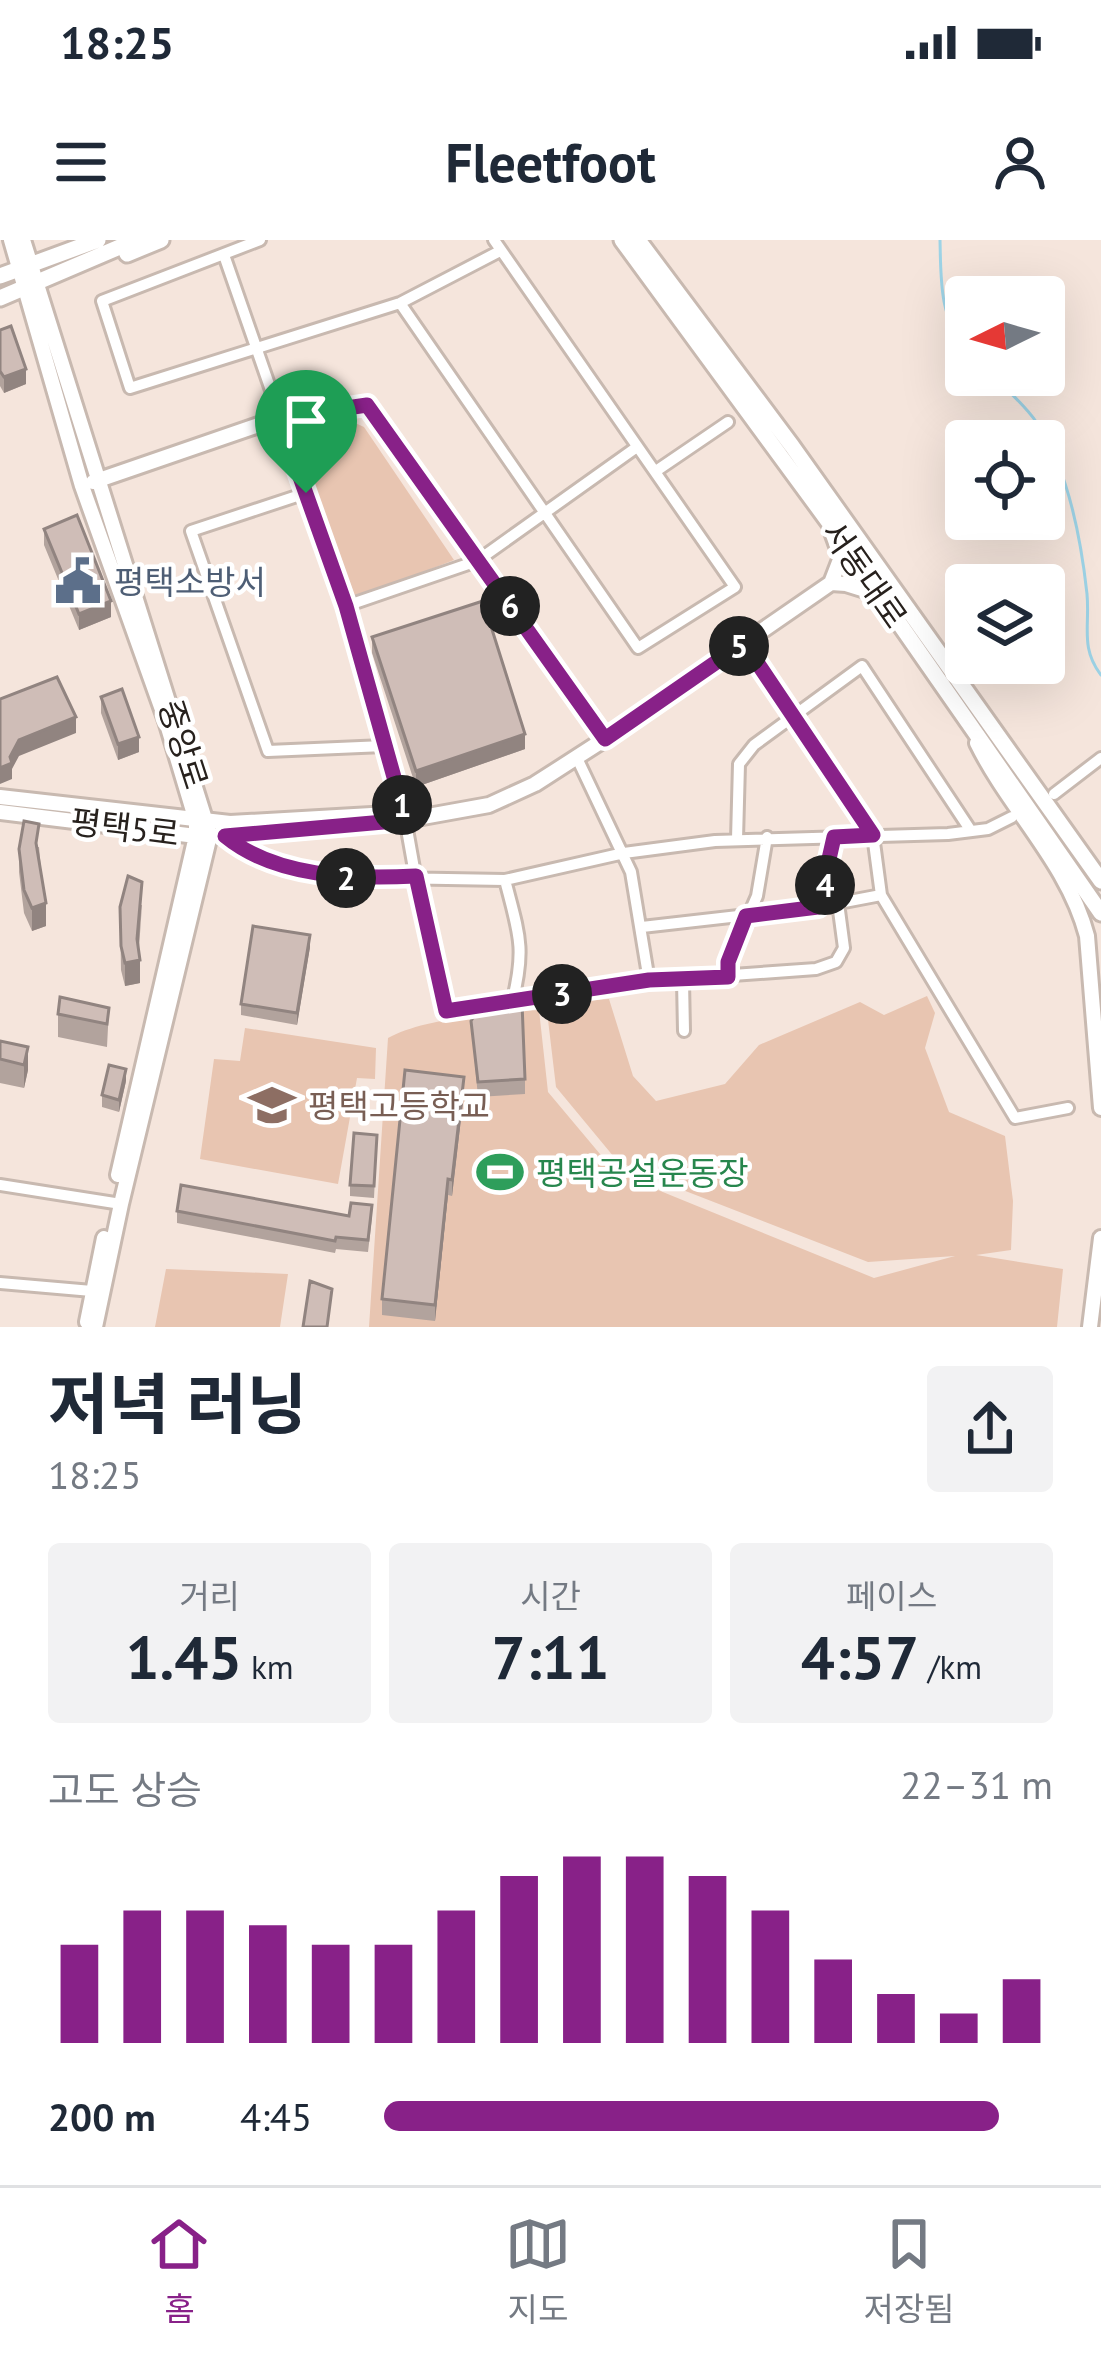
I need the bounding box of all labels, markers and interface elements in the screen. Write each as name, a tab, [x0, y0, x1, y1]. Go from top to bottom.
text: 18:25	[60, 13, 174, 71]
text: Fleetfoot	[445, 127, 656, 197]
icon: menu	[48, 129, 114, 195]
icon: person	[987, 129, 1053, 195]
north arrow	[945, 276, 1065, 396]
map controls	[945, 276, 1065, 684]
pin	[255, 370, 357, 493]
icon: arrive	[273, 388, 339, 454]
button: locate	[945, 420, 1065, 540]
street label: 서동대로	[813, 512, 917, 636]
public building icon: 평택소방서	[53, 556, 103, 606]
place label: 평택소방서	[114, 560, 266, 603]
button: layers	[945, 564, 1065, 684]
pin: 6	[480, 576, 540, 636]
text: 6	[501, 584, 519, 627]
pin: 5	[709, 616, 769, 676]
text: 5	[730, 624, 748, 667]
street label: 중앙로	[149, 694, 219, 794]
pin: 1	[372, 775, 432, 835]
text: 1	[393, 783, 411, 826]
street label: 평택5로	[68, 799, 182, 855]
pin: 2	[316, 848, 376, 908]
pin: 4	[795, 855, 855, 915]
text: 2	[337, 856, 355, 899]
text: 4	[816, 863, 834, 906]
pin: 3	[532, 964, 592, 1024]
text: 3	[553, 972, 571, 1015]
school or university icon: 평택고등학교	[247, 1080, 297, 1130]
place label: 평택고등학교	[308, 1084, 490, 1127]
sports icon: 평택공설운동장	[475, 1147, 525, 1197]
place label: 평택공설운동장	[536, 1151, 749, 1194]
text: 저녁 러닝	[48, 1361, 308, 1446]
button: share	[927, 1366, 1053, 1492]
text: 18:25	[48, 1449, 142, 1500]
text: 거리	[179, 1574, 240, 1617]
text: 시간	[520, 1574, 581, 1617]
text: 페이스	[846, 1574, 937, 1617]
text: 1.45	[125, 1618, 242, 1696]
text: 7:11	[491, 1618, 610, 1696]
text: 4:57	[801, 1618, 919, 1696]
text: km	[242, 1645, 294, 1688]
text: /km	[919, 1645, 982, 1688]
text: 22–31 m	[900, 1759, 1053, 1810]
text: 고도 상승	[48, 1764, 202, 1815]
text: 200 m	[48, 2091, 156, 2142]
text: 4:45	[240, 2091, 312, 2142]
tab: 홈	[146, 2211, 212, 2331]
tab: 지도	[505, 2211, 571, 2331]
tab: 저장됨	[864, 2211, 955, 2331]

